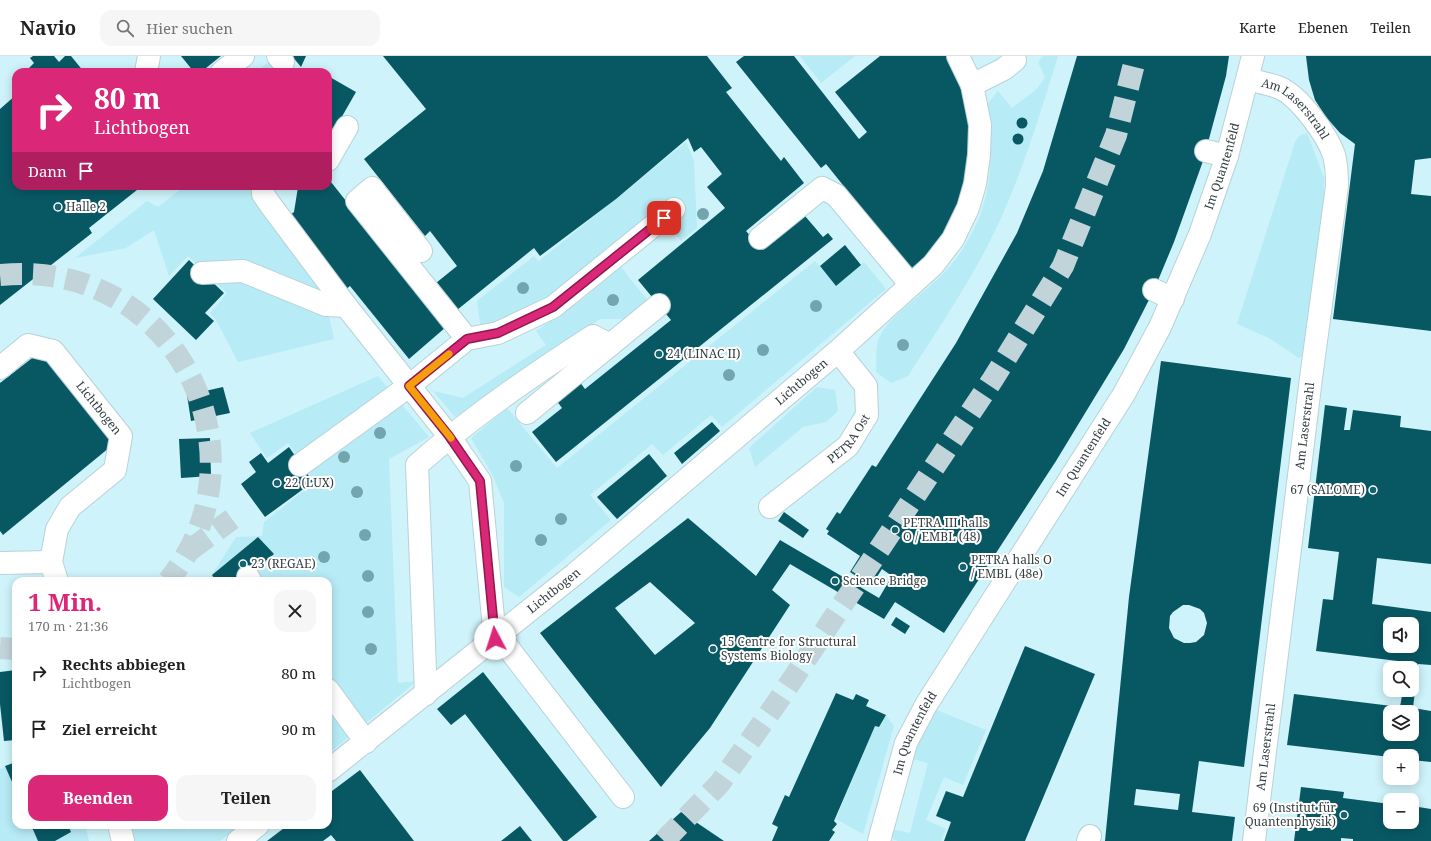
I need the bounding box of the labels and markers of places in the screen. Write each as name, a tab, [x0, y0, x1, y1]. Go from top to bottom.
place label: Halle 2	[66, 198, 106, 215]
pin	[647, 201, 681, 235]
marker: Halle 2	[53, 202, 63, 212]
place label: 24 (LINAC II)	[667, 345, 740, 362]
marker: 24 (LINAC II)	[654, 349, 664, 359]
place label: 22 (LUX)	[285, 474, 334, 491]
marker: 22 (LUX)	[272, 478, 282, 488]
place label: 67 (SALOME)	[1290, 481, 1365, 498]
marker: 67 (SALOME)	[1368, 485, 1378, 495]
place label: PETRA III halls O / EMBL (48)	[903, 514, 988, 545]
marker: PETRA III halls O / EMBL (48)	[890, 525, 900, 535]
place label: PETRA halls O / EMBL (48e)	[971, 551, 1052, 582]
place label: 23 (REGAE)	[251, 555, 316, 572]
marker: 23 (REGAE)	[238, 559, 248, 569]
marker: PETRA halls O / EMBL (48e)	[958, 562, 968, 572]
place label: Science Bridge	[843, 572, 926, 589]
marker: Science Bridge	[830, 576, 840, 586]
place label: 15 Centre for Structural Systems Biology	[721, 633, 857, 664]
marker: 15 Centre for Structural Systems Biology	[708, 644, 718, 654]
place label: 69 (Institut für Quantenphysik)	[1245, 799, 1336, 830]
marker: 69 (Institut für Quantenphysik)	[1339, 810, 1349, 820]

